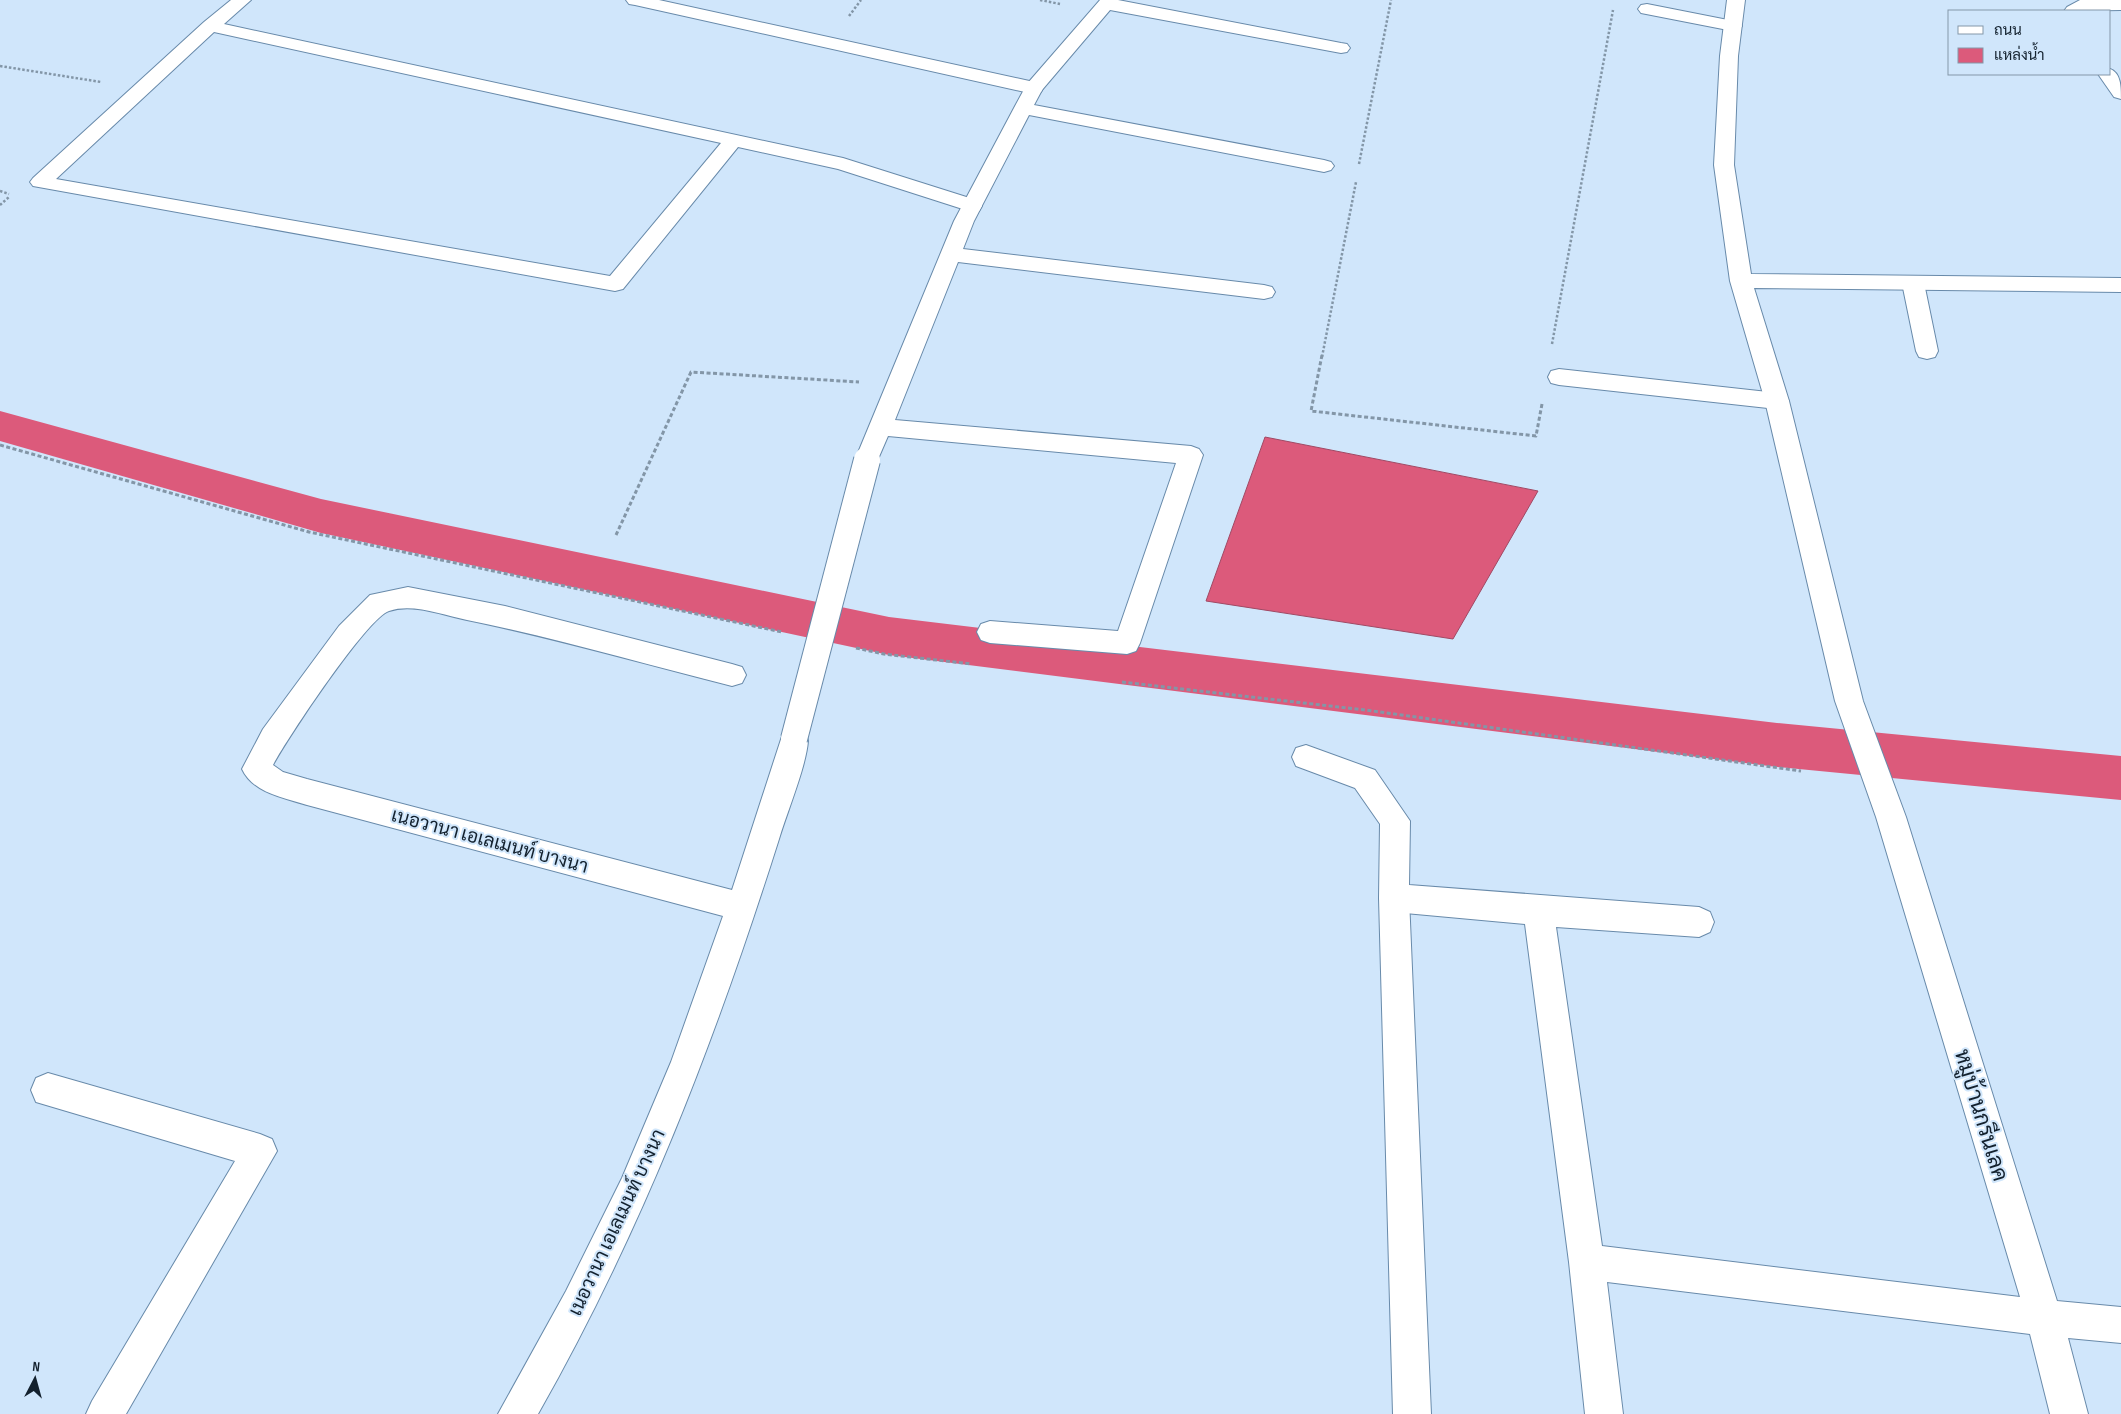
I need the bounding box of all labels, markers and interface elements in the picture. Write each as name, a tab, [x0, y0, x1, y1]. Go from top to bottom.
legend	[1948, 10, 2111, 75]
text: ถนน	[1994, 21, 2022, 40]
text: แหล่งน้ำ	[1994, 42, 2045, 65]
street label: เนอวานา เอเลเมนท์ บางนา	[389, 802, 591, 879]
street label: หมู่บ้านกรีนเลค	[1947, 1046, 2015, 1185]
street label: เนอวานา เอเลเมนท์ บางนา	[562, 1125, 671, 1319]
north arrow	[10, 1354, 60, 1404]
text: N	[32, 1358, 41, 1375]

